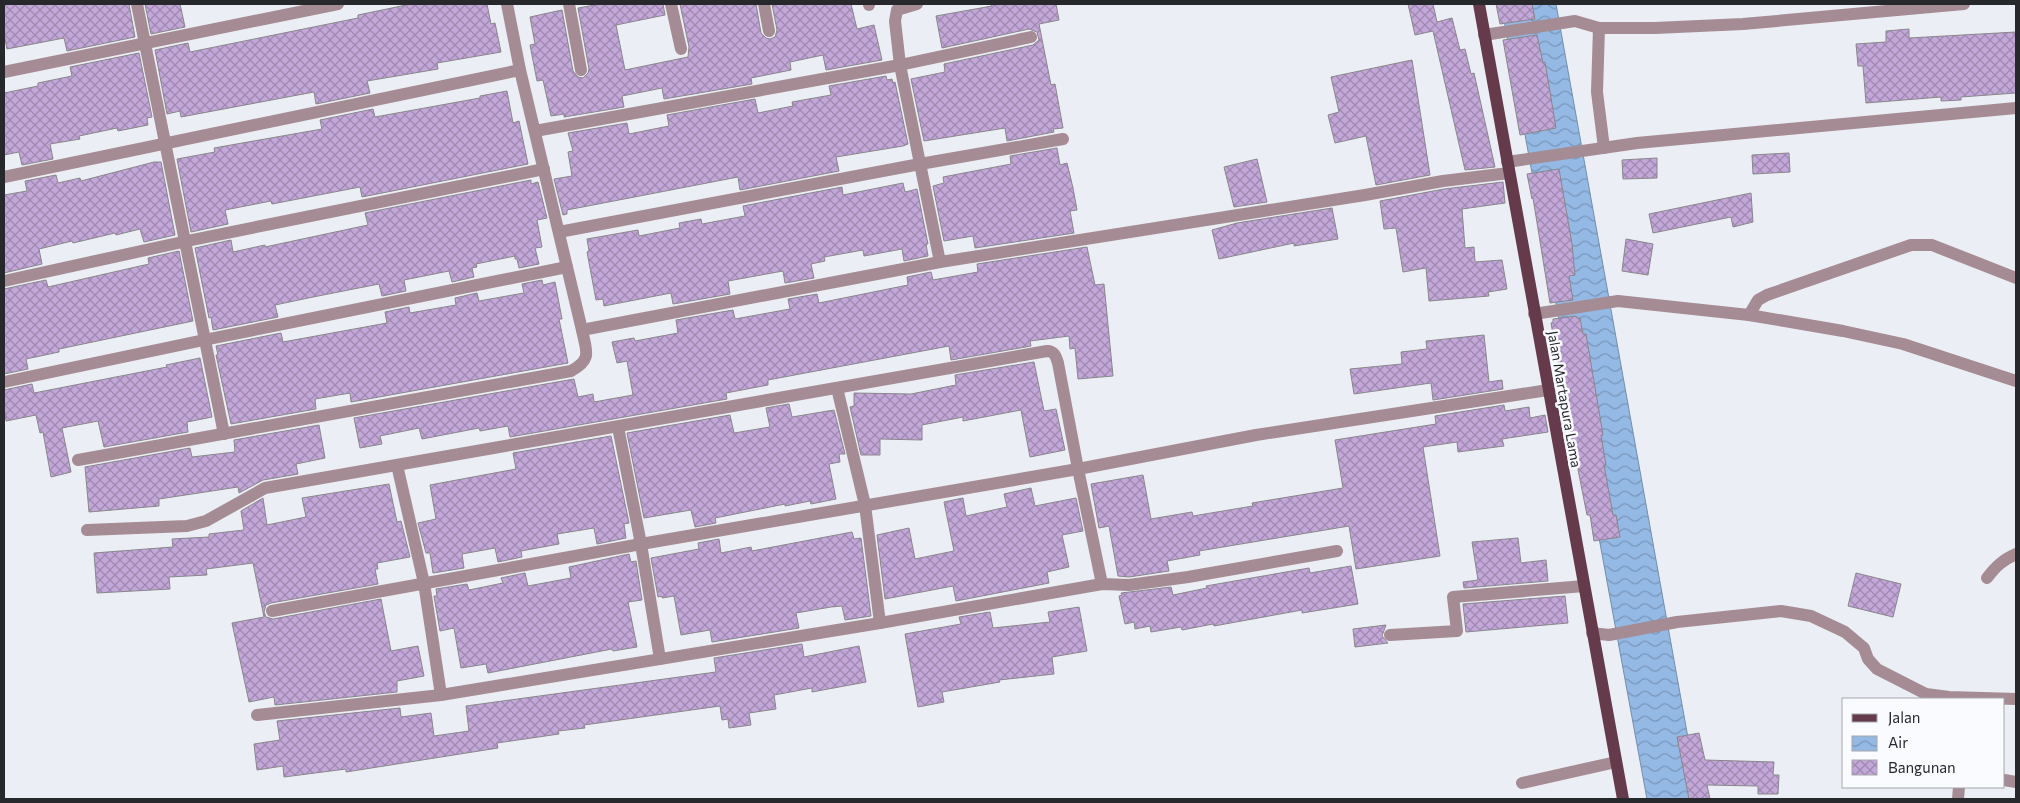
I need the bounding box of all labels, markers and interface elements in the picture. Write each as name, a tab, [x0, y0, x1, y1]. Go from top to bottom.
street label: Jalan Martapura Lama	[1545, 329, 1585, 469]
legend	[1842, 698, 2005, 788]
text: Jalan	[1888, 708, 1920, 726]
text: Air	[1888, 733, 1908, 751]
text: Bangunan	[1888, 758, 1956, 776]

